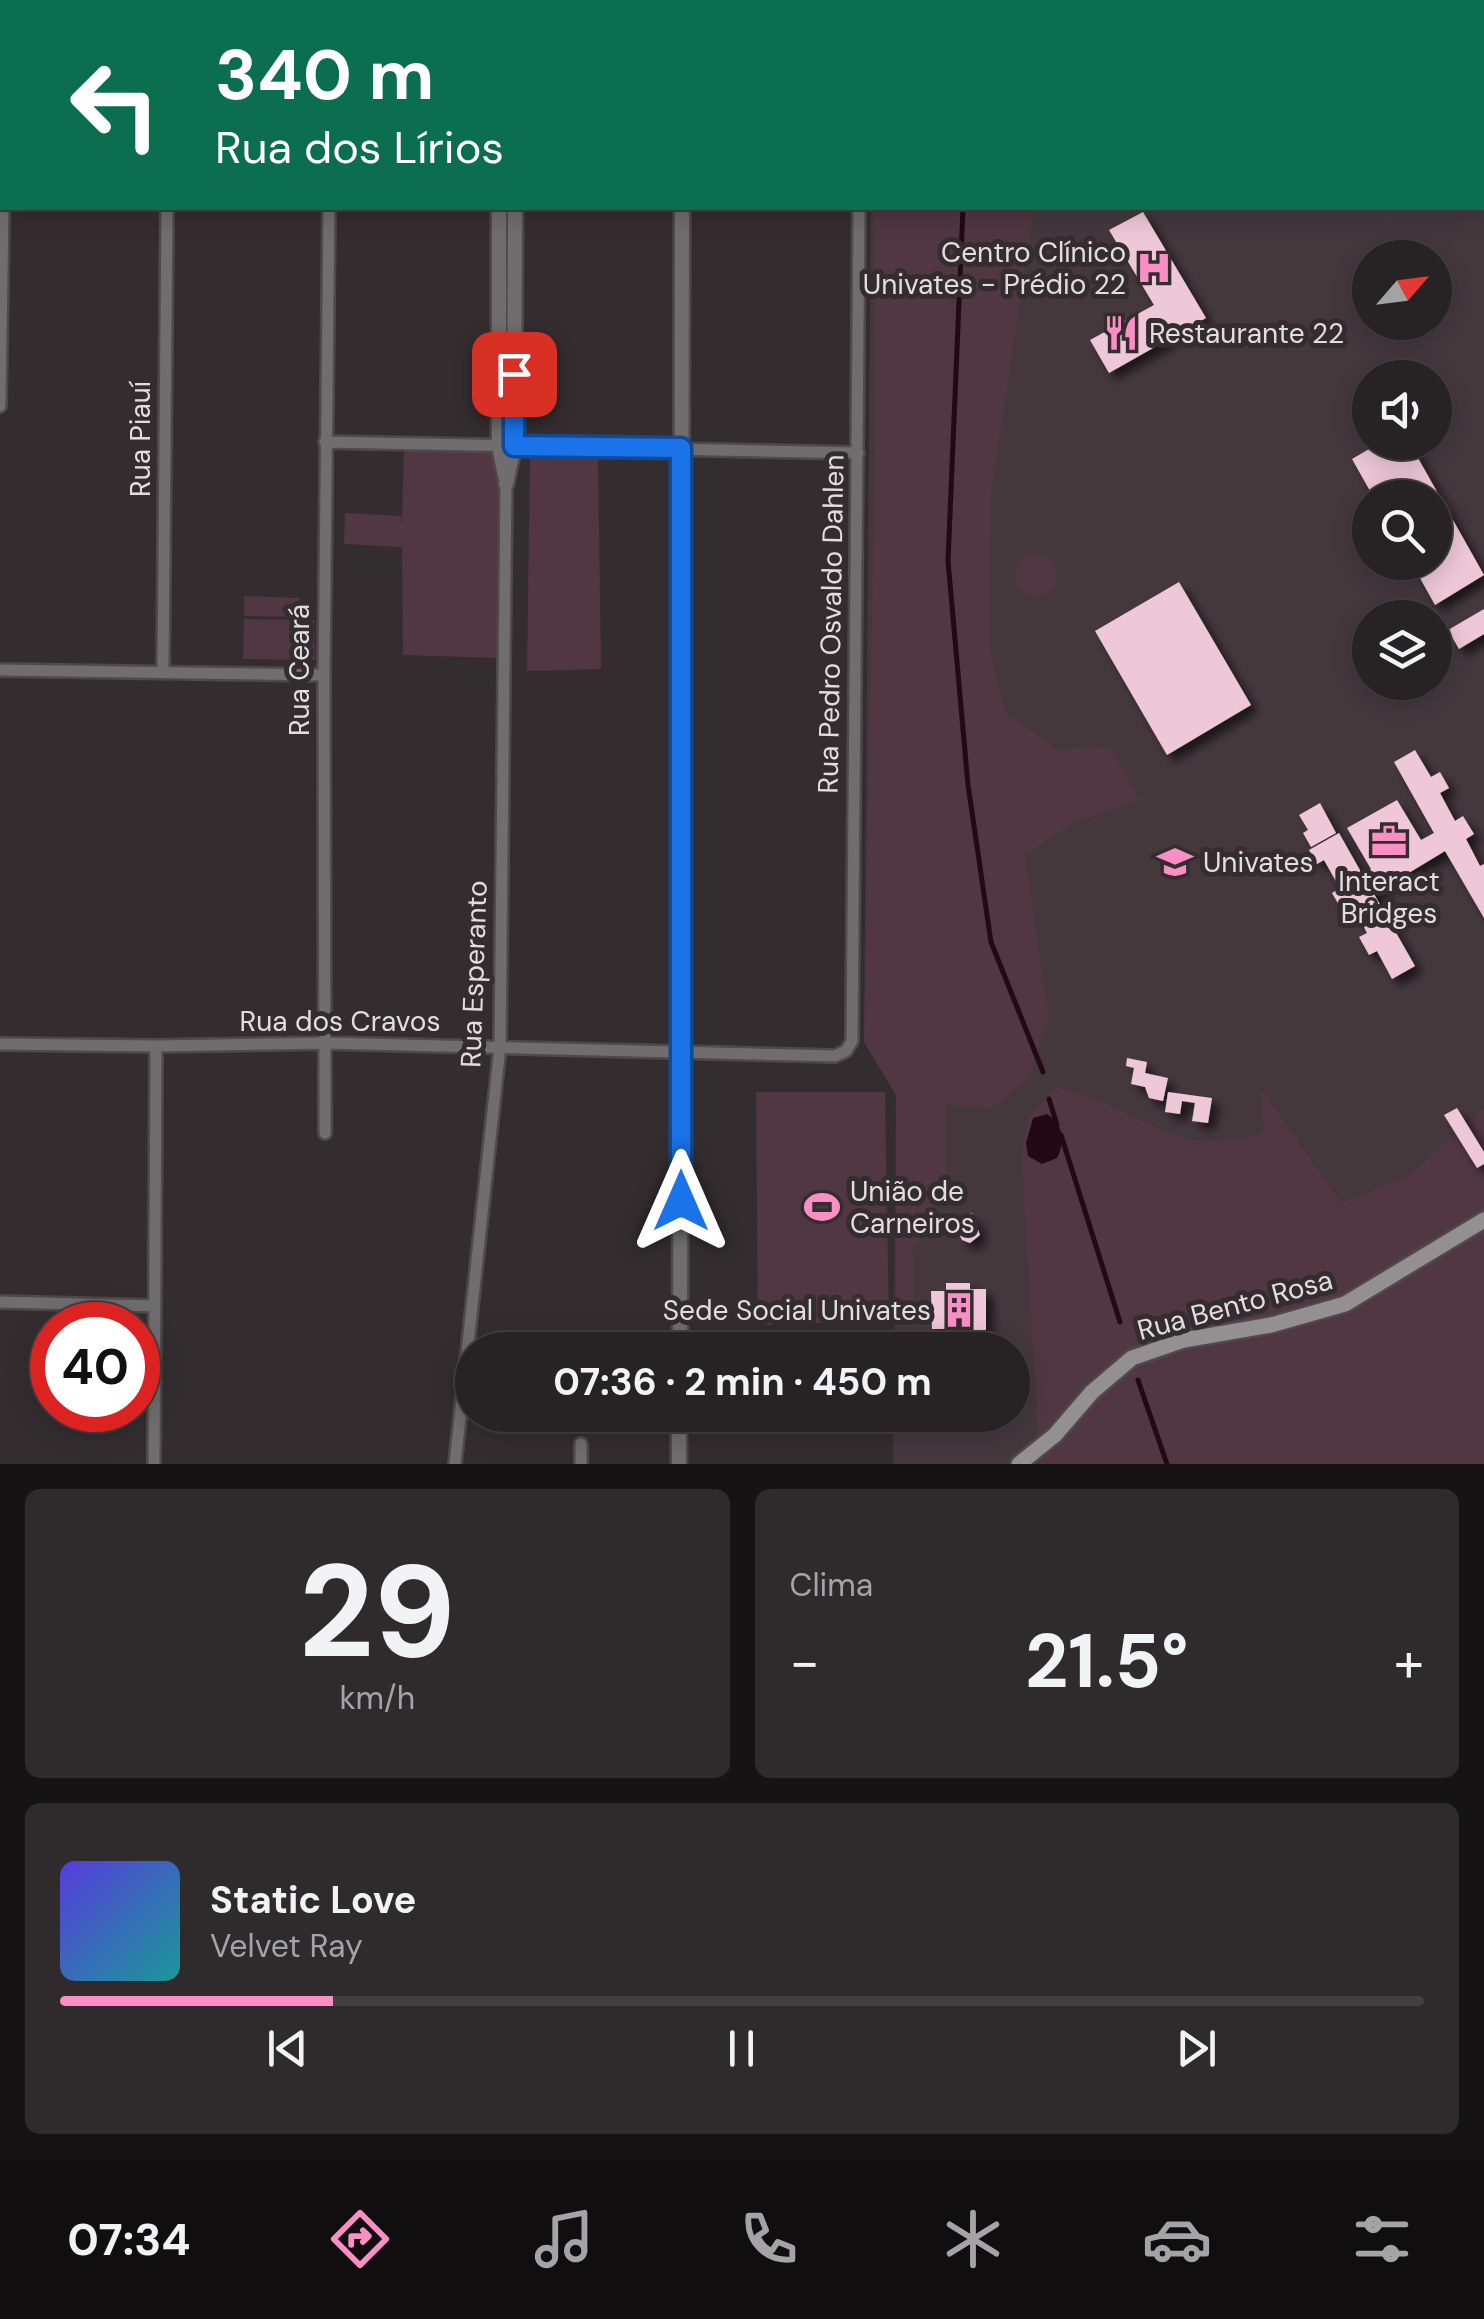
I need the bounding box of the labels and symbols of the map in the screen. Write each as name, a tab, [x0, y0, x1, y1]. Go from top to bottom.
place label: Centro Clínico Univates - Prédio 22	[863, 234, 1126, 303]
north arrow	[1352, 240, 1452, 340]
hospital icon: Centro Clínico Univates - Prédio 22	[1135, 249, 1173, 287]
restaurant icon: Restaurante 22	[1102, 314, 1140, 352]
place label: Restaurante 22	[1149, 315, 1344, 352]
pin	[472, 332, 557, 417]
street label: Rua Piauí	[122, 380, 159, 497]
street label: Rua Pedro Osvaldo Dahlen	[810, 454, 852, 794]
street label: Rua Ceará	[281, 604, 318, 736]
office icon: Interact Bridges	[1370, 822, 1408, 860]
school or university icon: Univates	[1156, 843, 1194, 881]
place label: Univates	[1203, 844, 1314, 881]
place label: Interact Bridges	[1338, 863, 1440, 932]
street label: Rua Esperanto	[452, 880, 496, 1068]
street label: Rua dos Cravos	[240, 1003, 440, 1040]
position arrow	[629, 1149, 733, 1253]
place label: União de Carneiros	[850, 1173, 975, 1242]
sports icon: União de Carneiros	[803, 1188, 841, 1226]
street label: Rua Bento Rosa	[1133, 1261, 1337, 1349]
building icon: Sede Social Univates	[940, 1291, 978, 1329]
place label: Sede Social Univates	[663, 1292, 931, 1329]
speed limit sign: 40	[30, 1302, 160, 1432]

